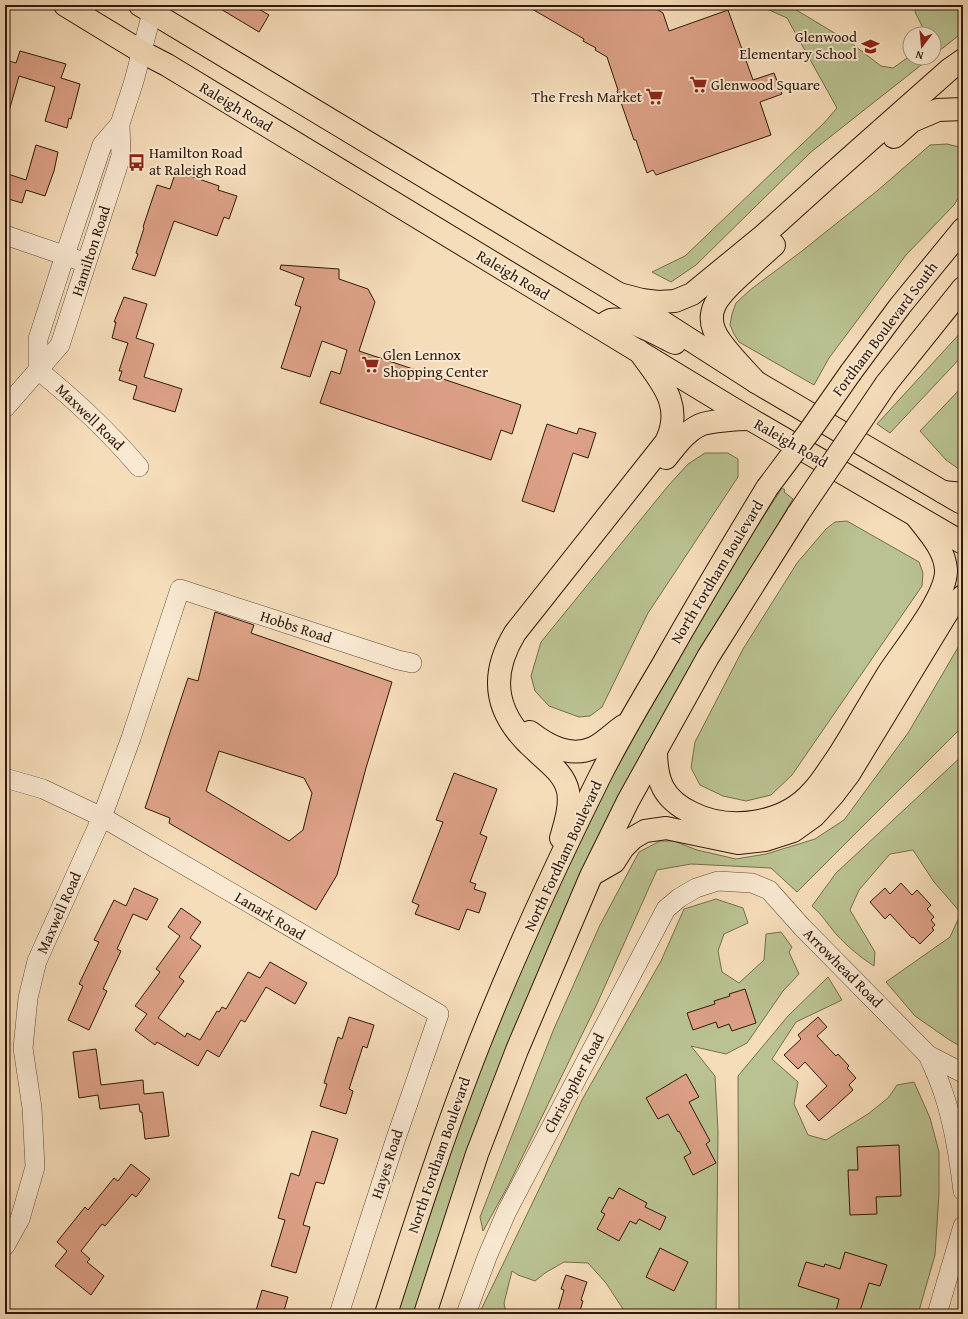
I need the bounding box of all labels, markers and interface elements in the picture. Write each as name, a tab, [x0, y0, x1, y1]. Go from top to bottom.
place label: Glenwood Elementary School	[739, 26, 857, 64]
north arrow	[902, 26, 942, 66]
school or university icon: Glenwood Elementary School	[860, 36, 880, 56]
text: N	[913, 47, 925, 64]
place label: Glenwood Square	[711, 74, 820, 95]
supermarket icon: Glenwood Square	[688, 75, 708, 95]
street label: Raleigh Road	[196, 77, 277, 137]
place label: The Fresh Market	[532, 86, 643, 107]
supermarket icon: The Fresh Market	[645, 87, 665, 107]
place label: Hamilton Road at Raleigh Road	[149, 142, 246, 180]
bus stop icon: Hamilton Road at Raleigh Road	[126, 152, 146, 172]
street label: Hamilton Road	[66, 203, 115, 299]
street label: Raleigh Road	[473, 245, 554, 305]
street label: Fordham Boulevard South	[827, 257, 943, 400]
place label: Glen Lennox Shopping Center	[383, 344, 488, 382]
supermarket icon: Glen Lennox Shopping Center	[360, 354, 380, 374]
street label: Maxwell Road	[52, 379, 129, 455]
street label: Raleigh Road	[751, 413, 832, 472]
street label: North Fordham Boulevard	[665, 496, 768, 647]
street label: Hobbs Road	[258, 605, 334, 648]
street label: North Fordham Boulevard	[518, 777, 607, 935]
street label: Maxwell Road	[31, 869, 86, 957]
street label: Lanark Road	[231, 886, 309, 945]
street label: Arrowhead Road	[799, 923, 888, 1012]
street label: Christopher Road	[538, 1029, 609, 1136]
street label: North Fordham Boulevard	[402, 1074, 475, 1236]
street label: Hayes Road	[365, 1126, 408, 1201]

